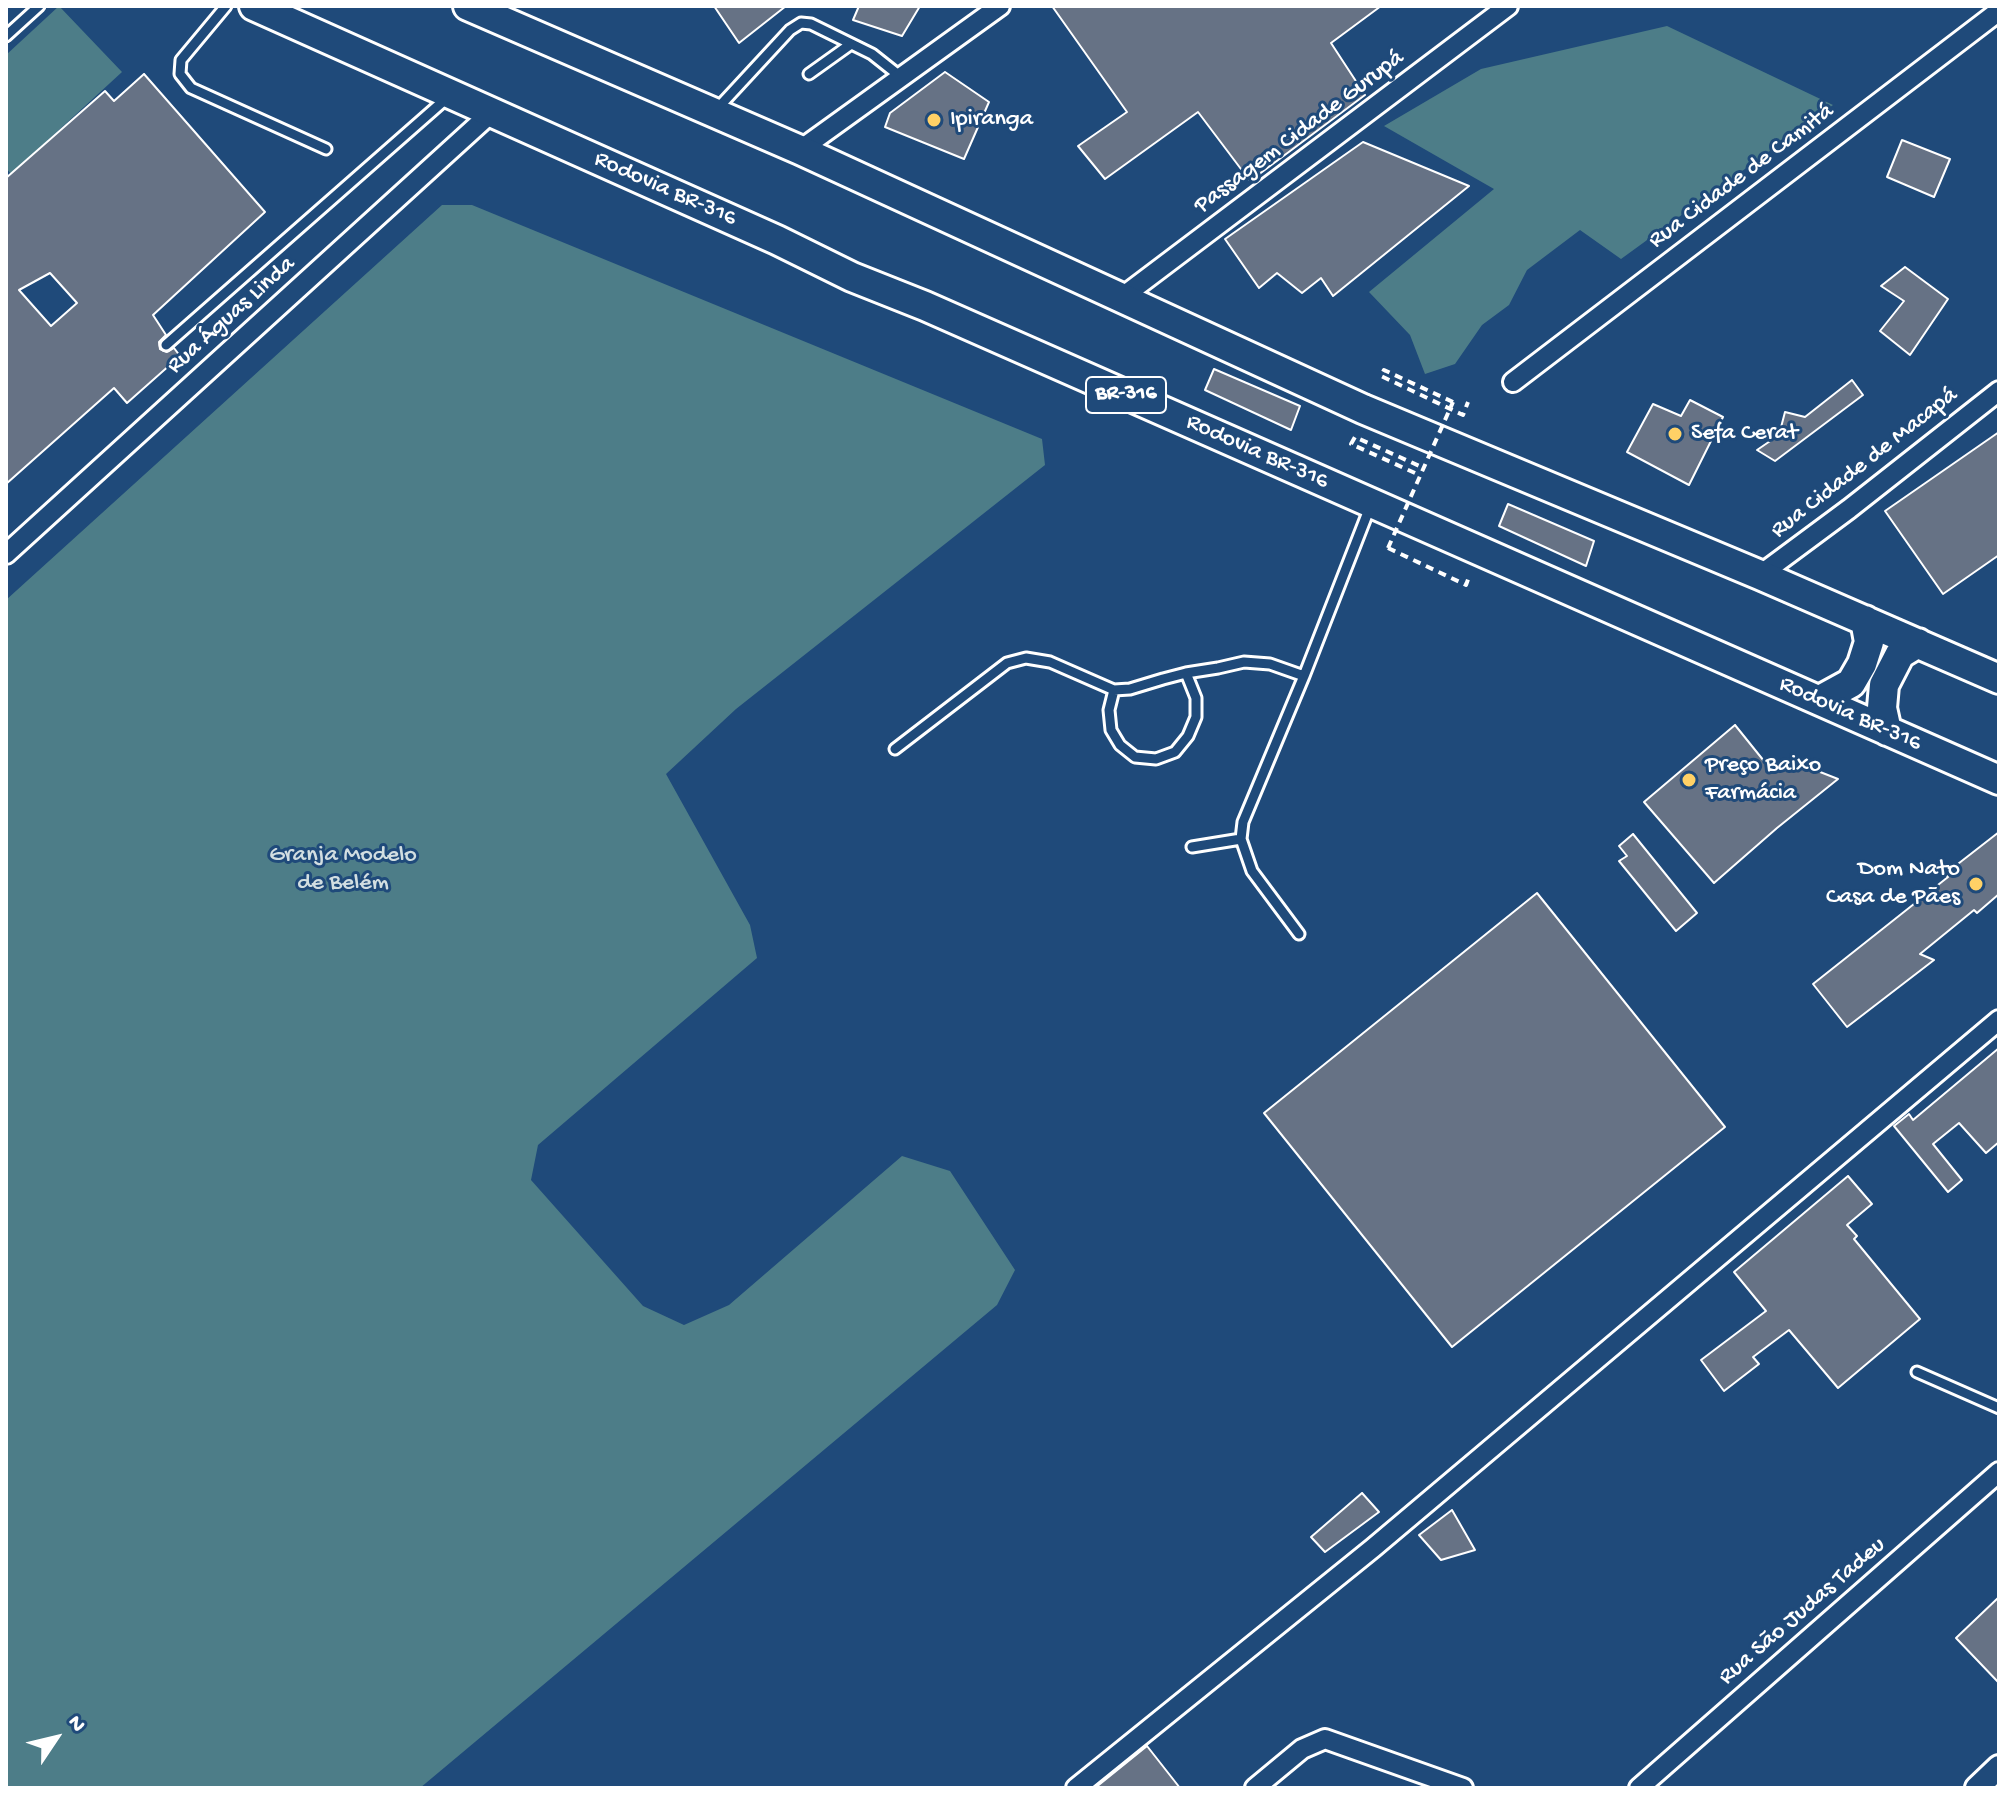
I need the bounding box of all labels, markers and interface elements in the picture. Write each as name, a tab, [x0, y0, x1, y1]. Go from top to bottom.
street label: Passagem Cidade Gurupá	[1189, 45, 1411, 221]
street label: Rua Cidade de Camitá	[1644, 98, 1840, 256]
place label: Ipiranga	[950, 106, 1033, 134]
marker: Ipiranga	[925, 111, 943, 129]
street label: Rodovia BR-316	[589, 146, 741, 234]
street label: Rua Águas Linda	[162, 251, 302, 381]
road number: BR-316	[1086, 377, 1166, 413]
street label: Rua Cidade de Macapá	[1766, 382, 1964, 546]
street label: Rodovia BR-316	[1181, 409, 1333, 497]
place label: Sefa Cerat	[1691, 420, 1798, 448]
marker: Sefa Cerat	[1666, 425, 1684, 443]
street label: Rodovia BR-316	[1774, 671, 1926, 759]
place label: Preço Baixo Farmácia	[1705, 752, 1821, 808]
marker: Preço Baixo Farmácia	[1680, 771, 1698, 789]
park label: Granja Modelo de Belém	[269, 842, 417, 898]
place label: Dom Nato Casa de Pães	[1826, 856, 1960, 912]
marker: Dom Nato Casa de Pães	[1967, 875, 1985, 893]
street label: Rua São Judas Tadeu	[1714, 1532, 1892, 1692]
north arrow	[16, 1698, 96, 1778]
text: N	[61, 1711, 90, 1738]

